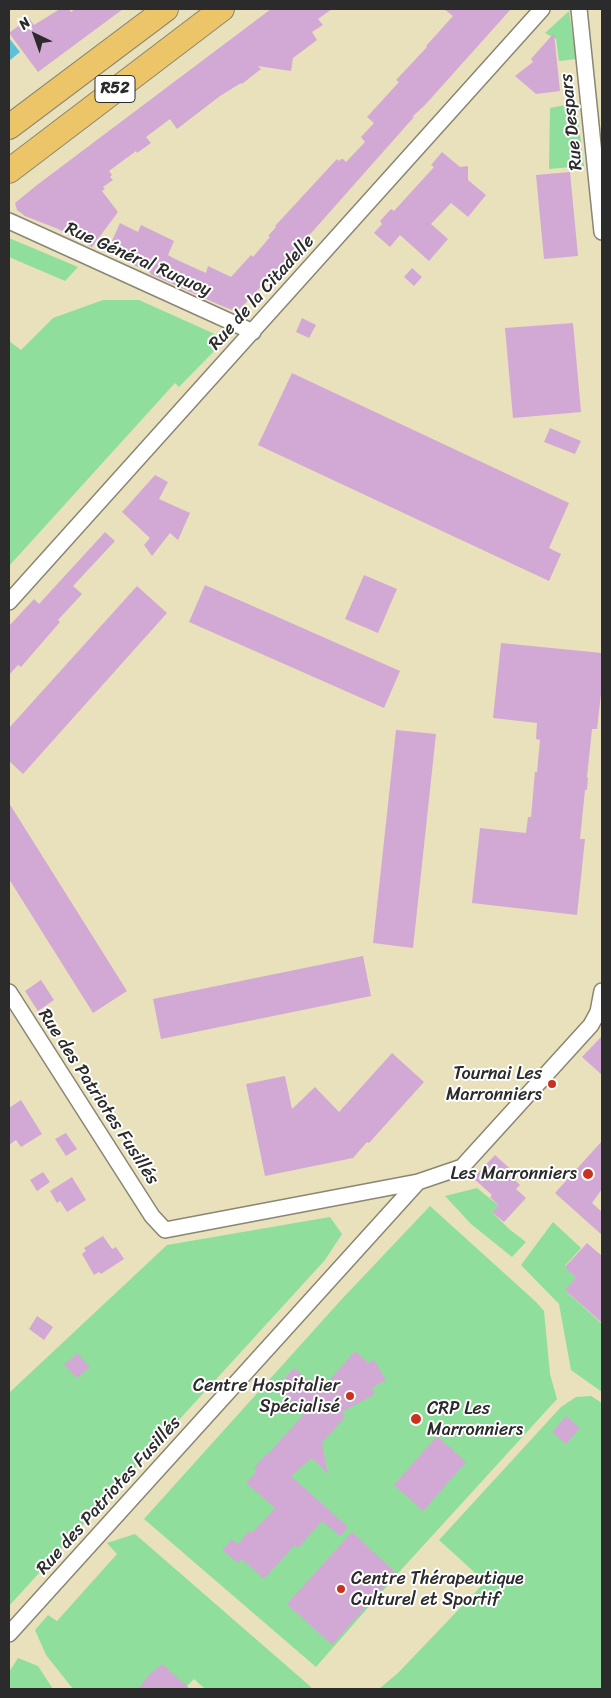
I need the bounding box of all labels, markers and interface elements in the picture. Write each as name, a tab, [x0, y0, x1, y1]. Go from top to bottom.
north arrow	[10, 10, 60, 60]
text: N	[13, 11, 37, 36]
street label: Rue Despars	[556, 73, 588, 171]
road number: R52	[95, 76, 135, 102]
street label: Rue Général Ruquoy	[62, 218, 214, 302]
street label: Rue de la Citadelle	[205, 231, 319, 355]
street label: Rue des Patriotes Fusillés	[33, 1005, 163, 1189]
place label: Tournai Les Marronniers	[446, 1063, 542, 1106]
marker: Tournai Les Marronniers	[546, 1078, 558, 1090]
place label: Les Marronniers	[450, 1163, 577, 1185]
marker: Les Marronniers	[581, 1167, 595, 1181]
place label: Centre Hospitalier Spécialisé	[193, 1375, 340, 1418]
marker: Centre Hospitalier Spécialisé	[344, 1390, 356, 1402]
place label: CRP Les Marronniers	[427, 1398, 523, 1440]
marker: CRP Les Marronniers	[409, 1412, 423, 1426]
street label: Rue des Patriotes Fusillés	[32, 1413, 186, 1579]
place label: Centre Thérapeutique Culturel et Sportif	[351, 1568, 524, 1610]
marker: Centre Thérapeutique Culturel et Sportif	[335, 1583, 347, 1595]

